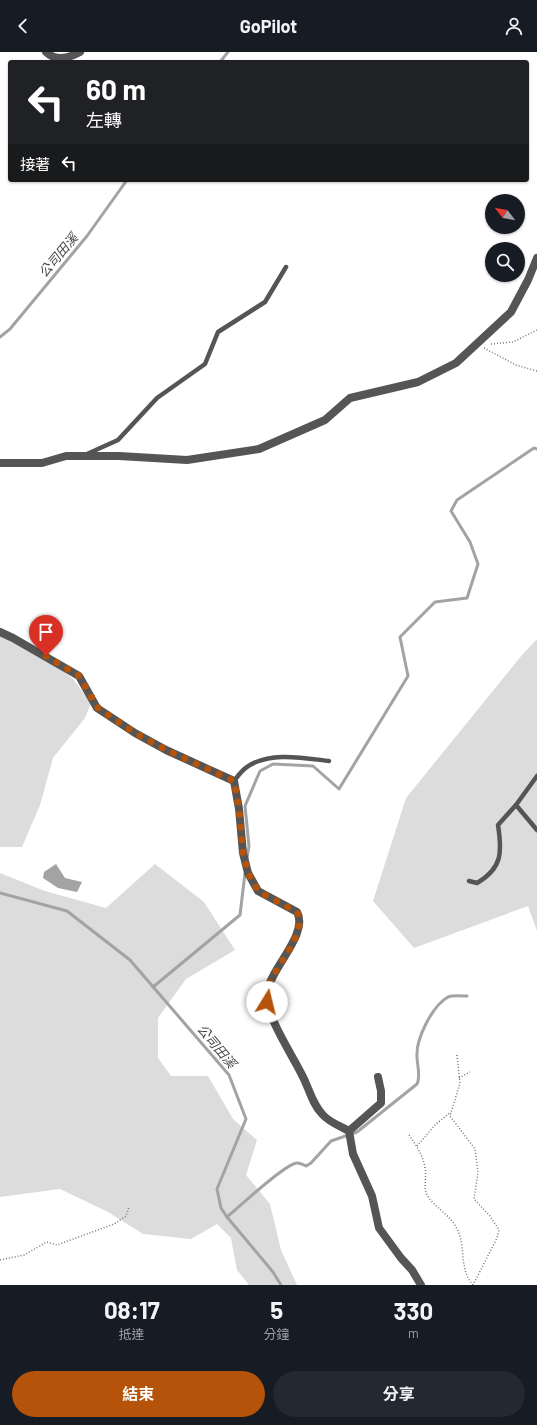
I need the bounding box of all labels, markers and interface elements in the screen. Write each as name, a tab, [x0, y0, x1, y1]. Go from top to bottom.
icon: back	[12, 15, 34, 37]
text: GoPilot	[240, 15, 297, 37]
icon: person	[503, 15, 525, 37]
text: 60 m	[86, 72, 146, 106]
icon: left	[20, 76, 72, 128]
text: 左轉	[86, 109, 122, 131]
icon: left	[58, 152, 80, 174]
text: 接著	[20, 155, 50, 173]
north arrow	[485, 194, 525, 234]
map controls	[485, 194, 525, 282]
water label: 公司田溪	[35, 228, 82, 280]
button: search	[485, 242, 525, 282]
pin	[29, 615, 63, 656]
icon: arrive	[35, 621, 57, 643]
position arrow	[246, 981, 288, 1023]
water label: 公司田溪	[194, 1021, 241, 1073]
text: 08:17	[104, 1295, 160, 1324]
text: 5	[270, 1295, 283, 1324]
text: 330	[394, 1296, 433, 1325]
text: m	[408, 1325, 419, 1341]
text: 抵達	[119, 1326, 145, 1342]
text: 分鐘	[264, 1326, 290, 1342]
button: 結束	[12, 1371, 265, 1417]
button: 分享	[273, 1371, 525, 1417]

